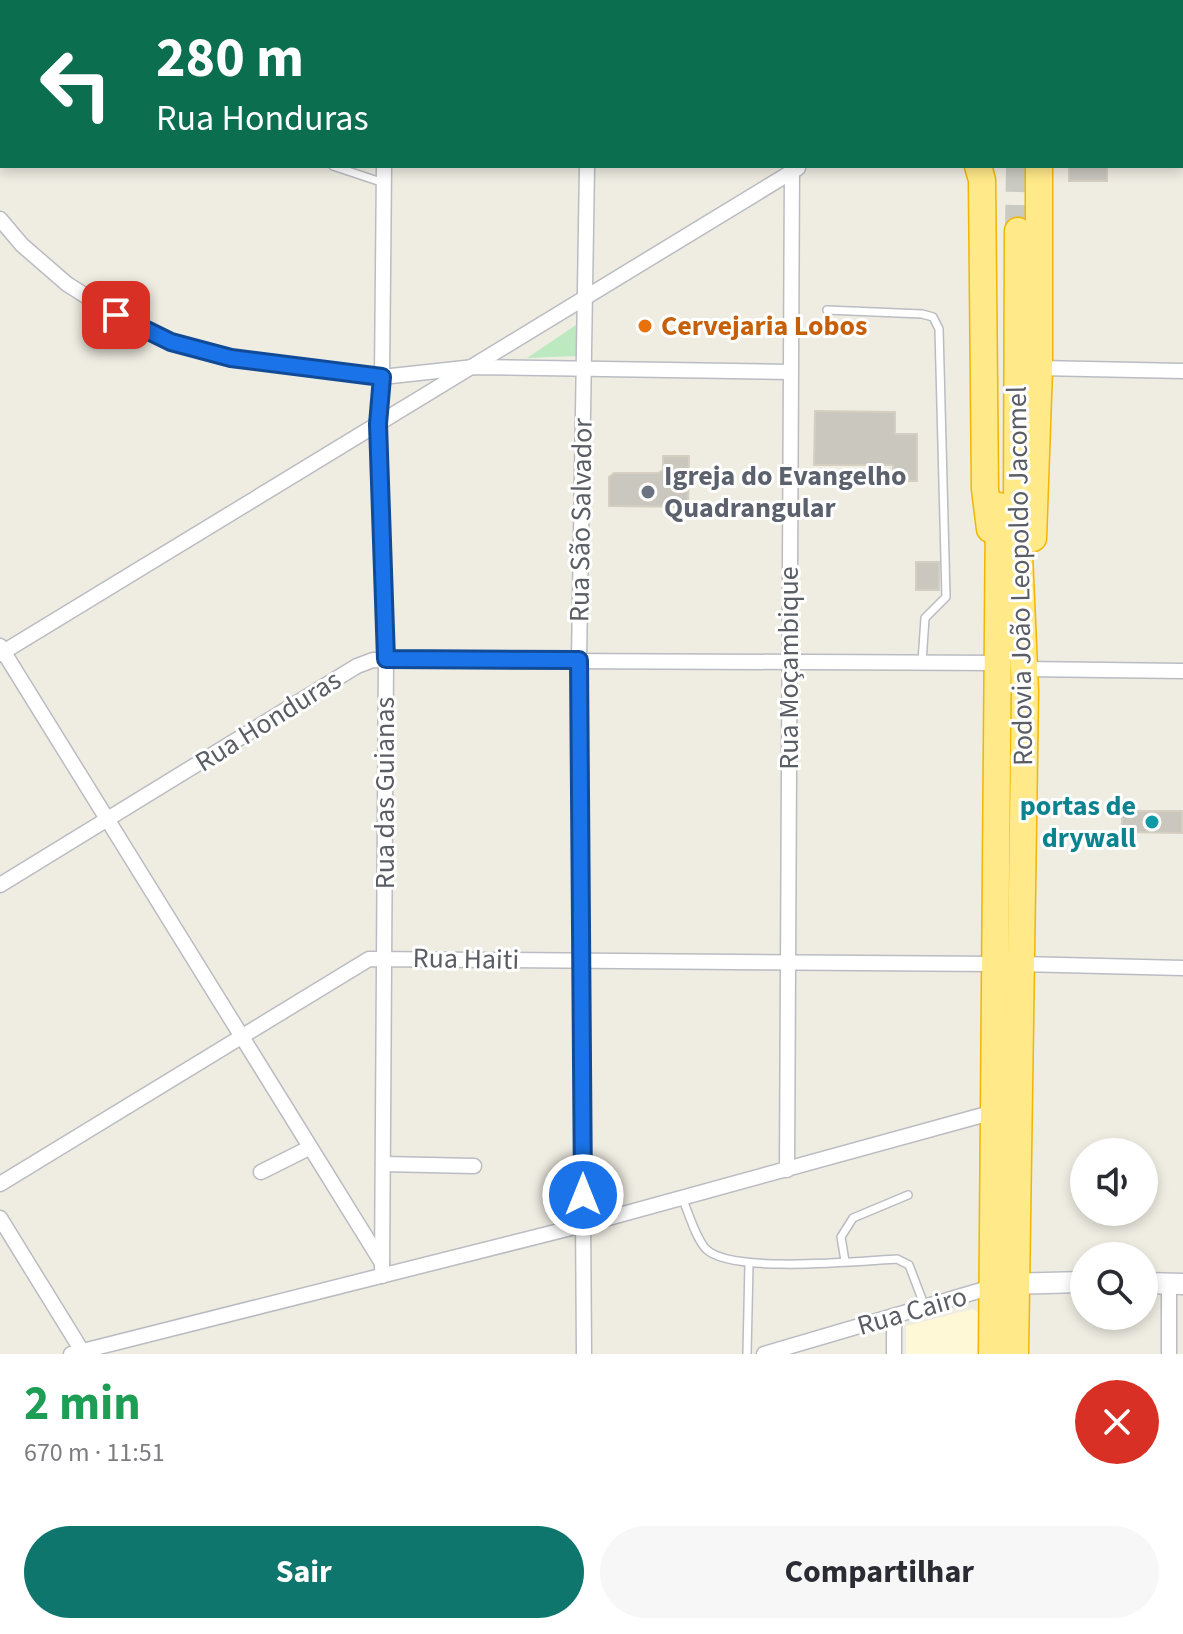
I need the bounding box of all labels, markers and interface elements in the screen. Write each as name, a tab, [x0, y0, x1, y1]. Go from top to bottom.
text: 280 m	[156, 19, 304, 98]
icon: left	[24, 32, 128, 136]
text: Rua Honduras	[156, 93, 369, 144]
pin	[82, 281, 150, 349]
icon: arrive	[94, 293, 138, 337]
place label: Cervejaria Lobos	[661, 306, 867, 346]
marker: Cervejaria Lobos	[636, 317, 654, 335]
street label: Rodovia João Leopoldo Jacomel	[997, 386, 1043, 766]
street label: Rua São Salvador	[559, 417, 603, 622]
place label: Igreja do Evangelho Quadrangular	[664, 456, 906, 528]
marker: Igreja do Evangelho Quadrangular	[639, 483, 657, 501]
street label: Rua Moçambique	[769, 566, 809, 770]
street label: Rua Honduras	[187, 660, 349, 782]
street label: Rua das Guianas	[365, 697, 405, 889]
place label: portas de drywall	[1020, 786, 1136, 858]
marker: portas de drywall	[1143, 813, 1161, 831]
street label: Rua Haiti	[412, 938, 520, 980]
map controls	[1070, 1138, 1158, 1330]
button: sound	[1070, 1138, 1158, 1226]
position arrow	[541, 1153, 625, 1237]
button: search	[1070, 1242, 1158, 1330]
street label: Rua Cairo	[852, 1276, 972, 1346]
text: 2 min	[24, 1370, 141, 1438]
button: close	[1075, 1380, 1159, 1464]
text: 670 m · 11:51	[24, 1434, 165, 1471]
button: Sair	[24, 1526, 584, 1618]
button: Compartilhar	[600, 1526, 1159, 1618]

